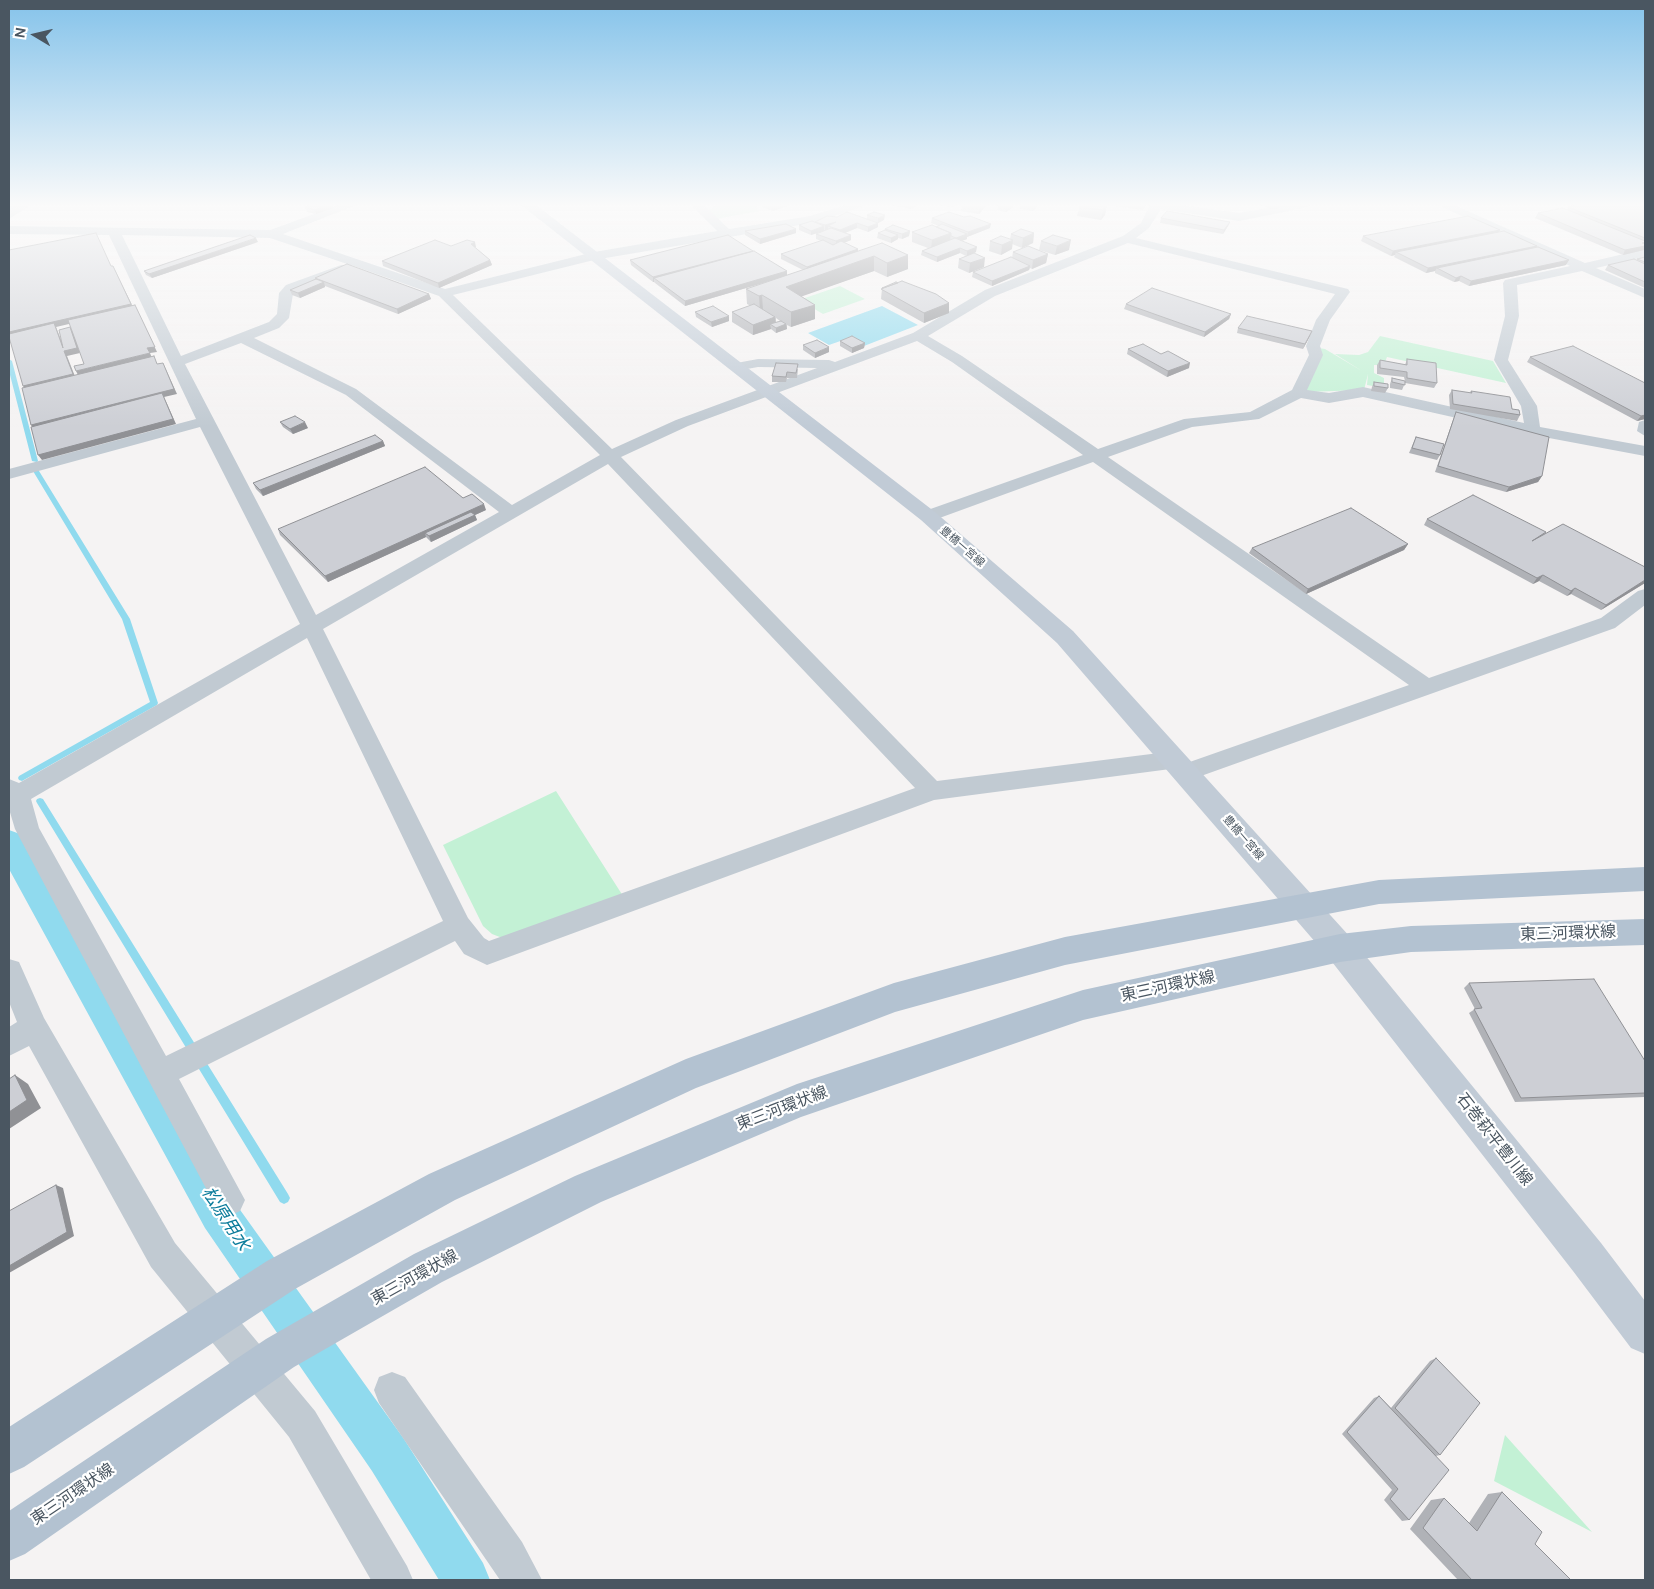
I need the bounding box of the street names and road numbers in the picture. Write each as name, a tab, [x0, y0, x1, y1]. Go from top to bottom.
street label: 豊橋一宮線	[937, 524, 987, 570]
street label: 豊橋一宮線	[1220, 813, 1266, 863]
street label: 東三河環状線	[1520, 923, 1616, 945]
street label: 東三河環状線	[1119, 968, 1217, 1006]
street label: 東三河環状線	[734, 1083, 830, 1135]
street label: 石巻萩平豊川線	[1452, 1090, 1536, 1190]
street label: 東三河環状線	[368, 1246, 462, 1310]
street label: 東三河環状線	[28, 1460, 118, 1530]

